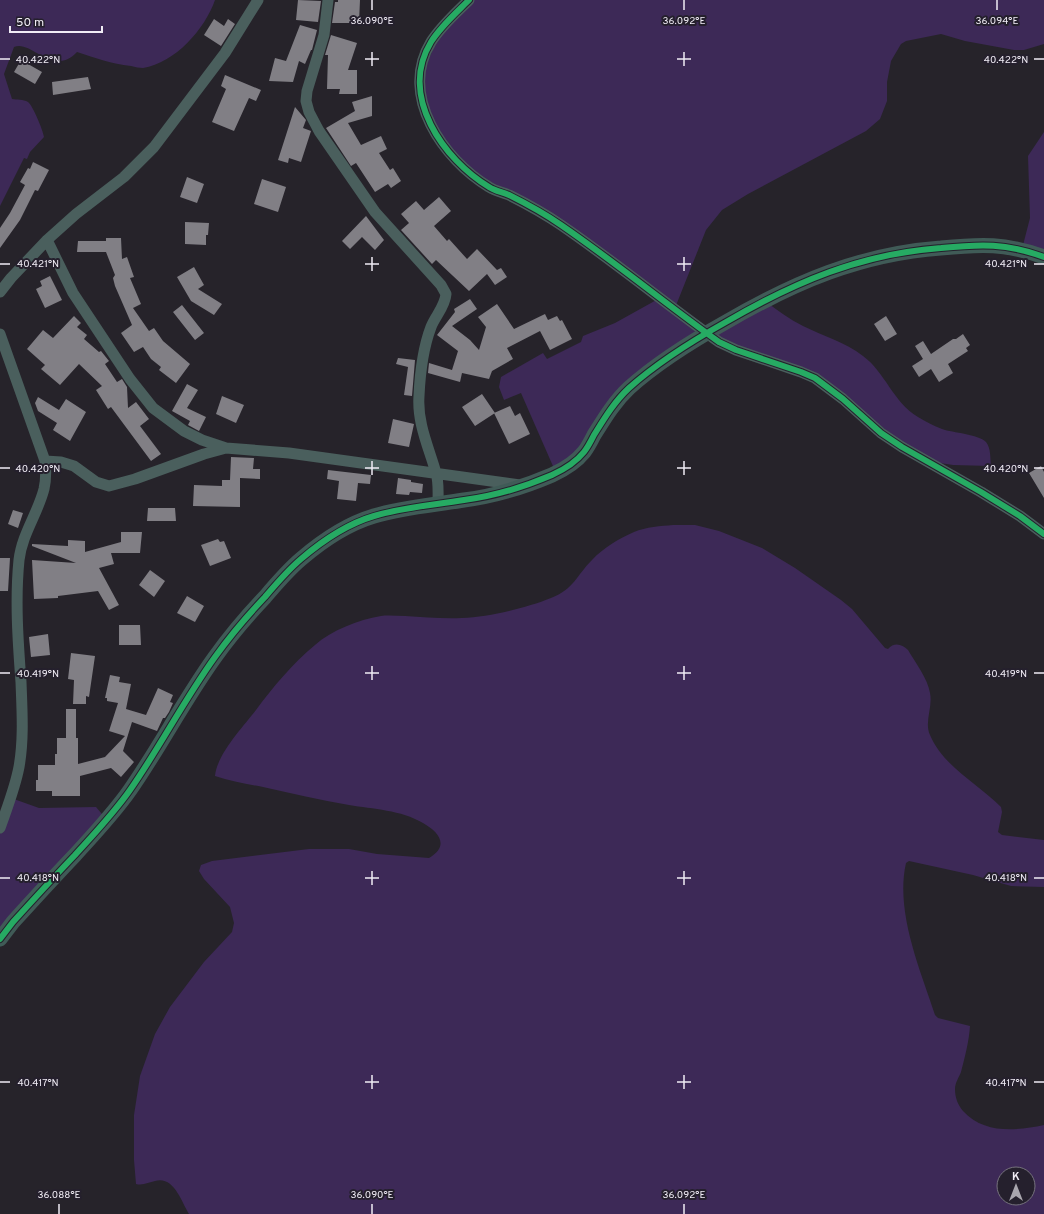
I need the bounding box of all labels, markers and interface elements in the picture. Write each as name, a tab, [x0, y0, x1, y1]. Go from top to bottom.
scale bar	[10, 8, 102, 34]
text: 50 m	[16, 15, 44, 31]
text: 36.090°E	[350, 15, 394, 28]
text: 36.092°E	[663, 15, 705, 28]
text: 36.094°E	[976, 15, 1018, 28]
text: 40.422°N	[16, 54, 60, 67]
text: 40.422°N	[984, 54, 1028, 67]
text: 40.421°N	[17, 258, 59, 271]
text: 40.421°N	[985, 258, 1027, 271]
text: 40.420°N	[16, 463, 60, 476]
text: 40.420°N	[984, 463, 1028, 476]
text: 40.419°N	[17, 668, 59, 681]
text: 40.419°N	[985, 668, 1027, 681]
text: 40.418°N	[17, 872, 59, 885]
text: 40.418°N	[985, 872, 1027, 885]
text: 40.417°N	[17, 1077, 59, 1090]
text: 40.417°N	[985, 1077, 1027, 1090]
north arrow	[996, 1166, 1036, 1206]
text: K	[1012, 1170, 1020, 1184]
text: 36.088°E	[38, 1189, 80, 1202]
text: 36.090°E	[350, 1189, 394, 1202]
text: 36.092°E	[663, 1189, 705, 1202]

